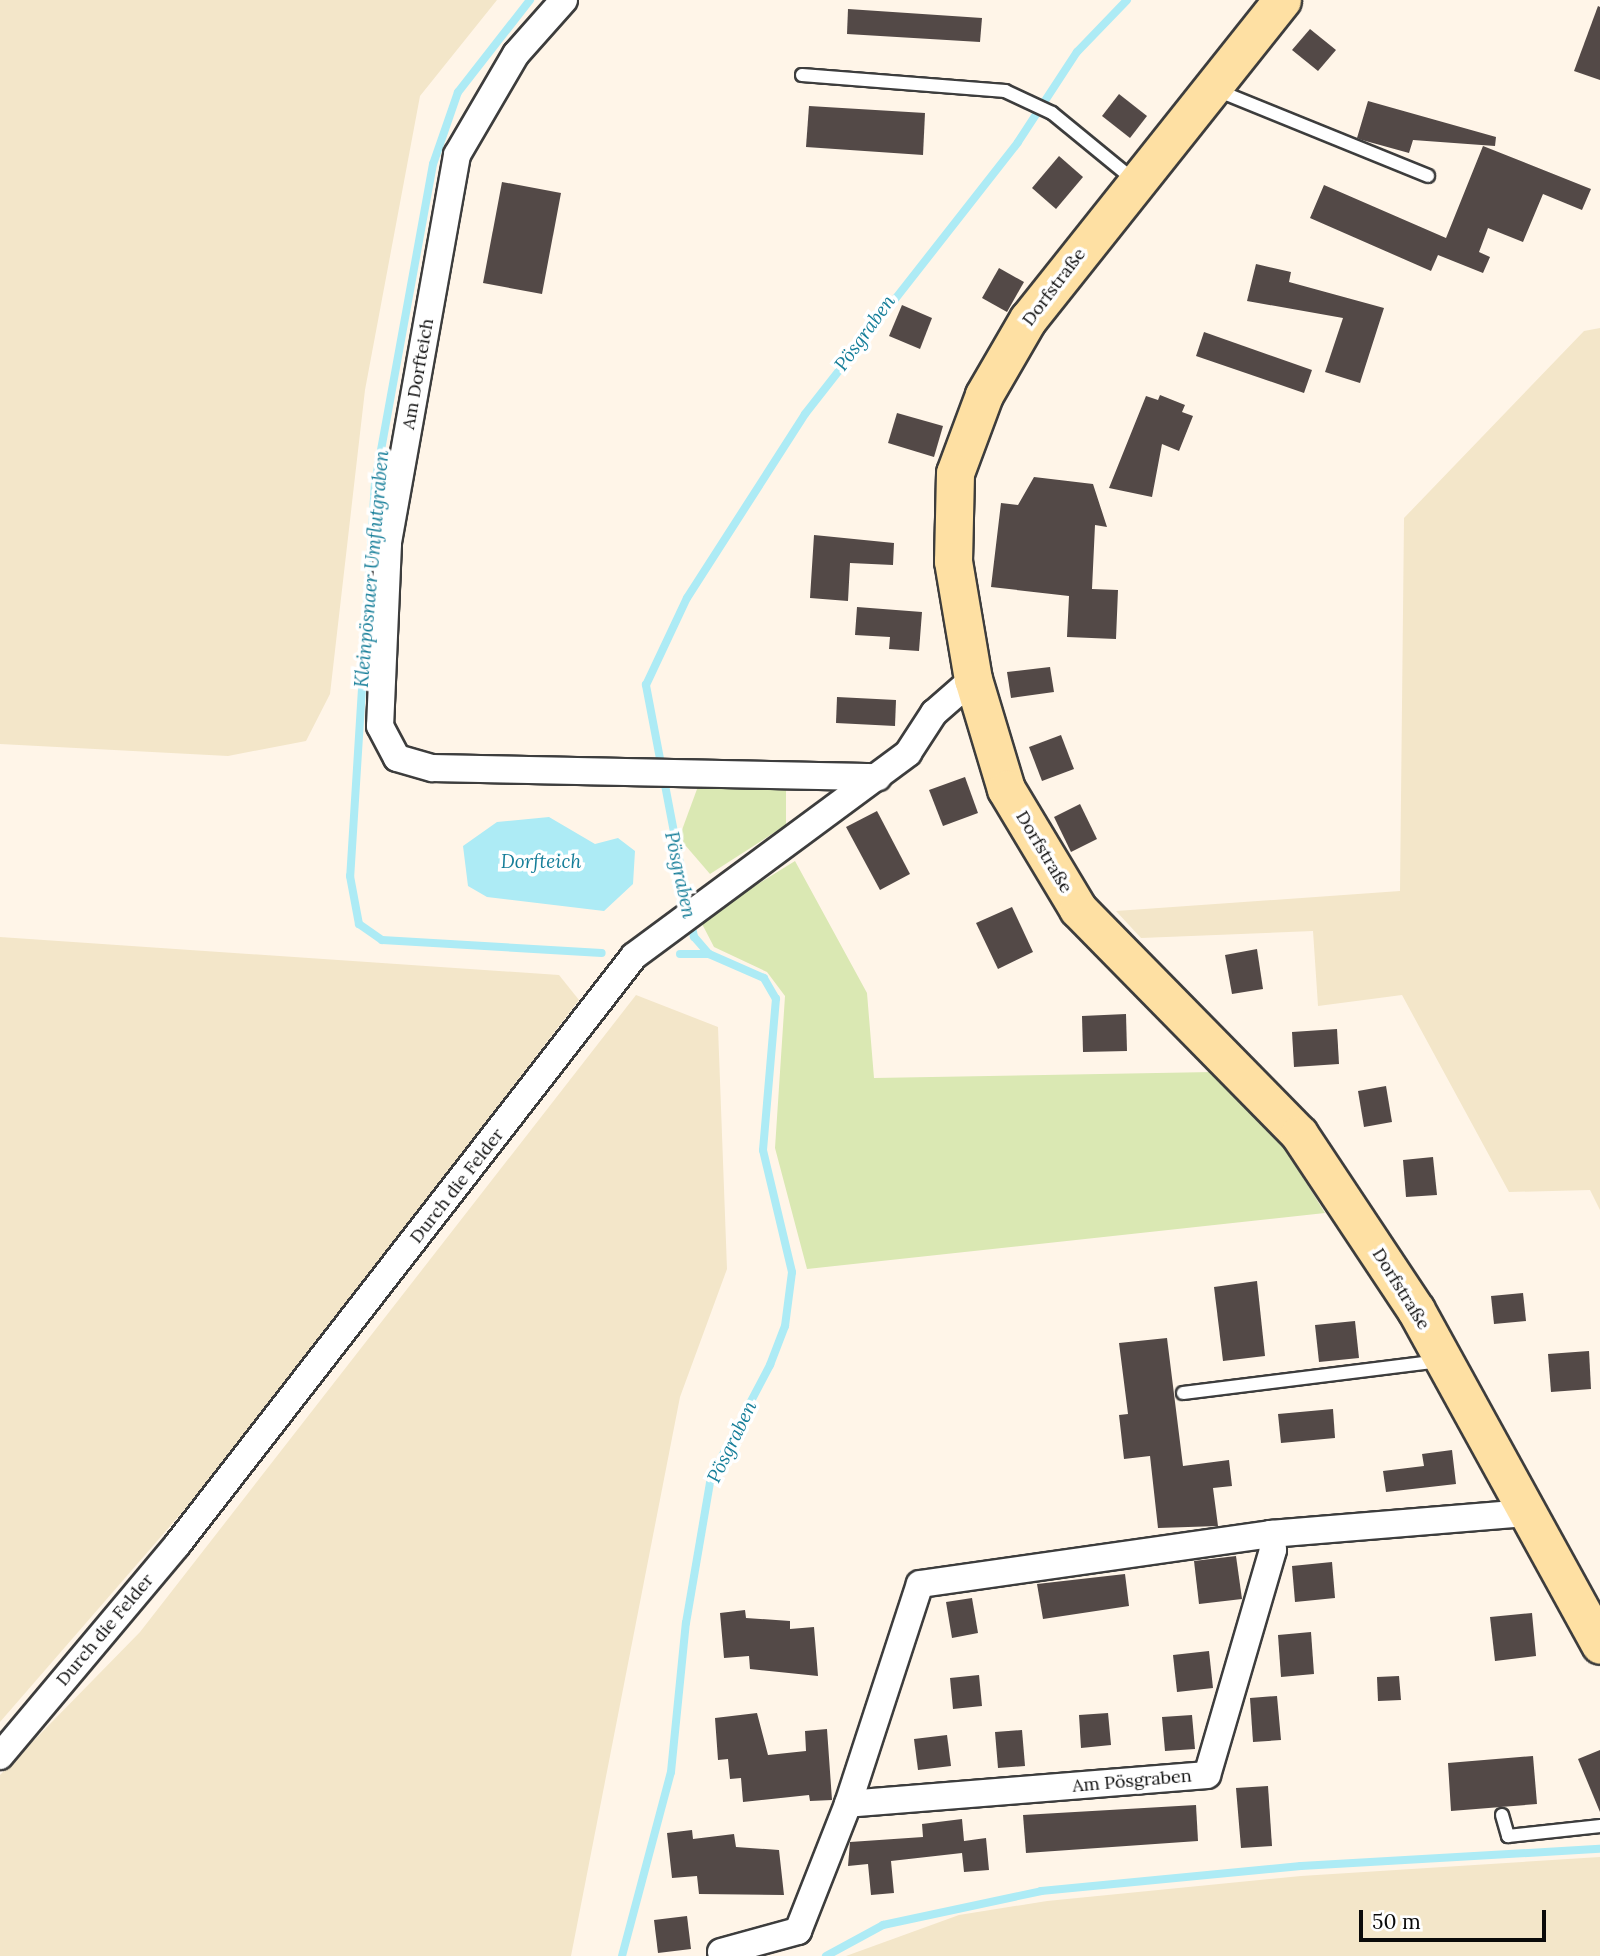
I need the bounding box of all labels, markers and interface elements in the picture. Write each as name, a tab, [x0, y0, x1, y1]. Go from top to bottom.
street label: Dorfstraße	[1018, 244, 1090, 330]
water label: Pösgraben	[830, 291, 900, 375]
street label: Am Dorfteich	[398, 317, 438, 431]
water label: Kleinpösnaer Umflutgraben	[350, 449, 394, 689]
street label: Dorfstraße	[1011, 807, 1077, 897]
water label: Pösgraben	[660, 829, 700, 921]
water label: Dorfteich	[501, 851, 581, 873]
street label: Durch die Felder	[405, 1124, 509, 1248]
street label: Dorfstraße	[1367, 1244, 1435, 1334]
water label: Pösgraben	[702, 1397, 762, 1487]
street label: Durch die Felder	[52, 1570, 158, 1690]
street label: Am Pösgraben	[1071, 1765, 1193, 1797]
scale bar	[1362, 1896, 1549, 1940]
text: 50 m	[1372, 1908, 1421, 1935]

